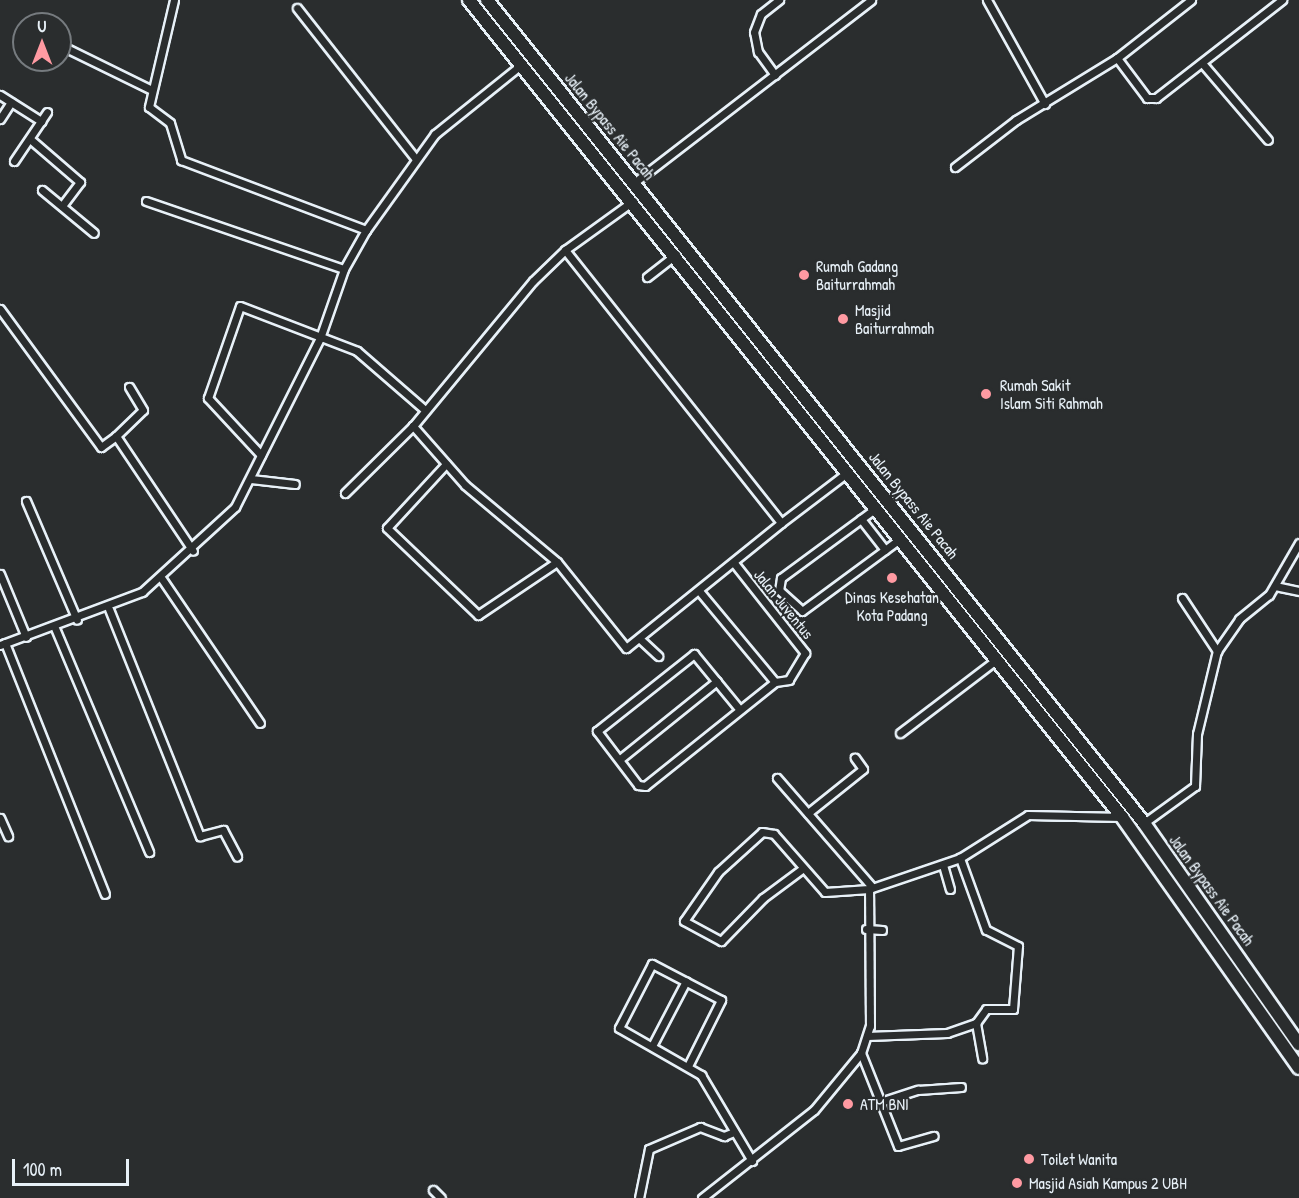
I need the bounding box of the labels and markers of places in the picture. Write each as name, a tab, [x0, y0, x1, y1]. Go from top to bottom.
place label: Rumah Gadang Baiturrahmah	[816, 256, 898, 294]
marker: Rumah Gadang Baiturrahmah	[797, 268, 811, 282]
place label: Masjid Baiturrahmah	[855, 300, 934, 338]
marker: Masjid Baiturrahmah	[836, 312, 850, 326]
place label: Rumah Sakit Islam Siti Rahmah	[1000, 375, 1103, 413]
marker: Rumah Sakit Islam Siti Rahmah	[977, 385, 995, 403]
marker: Dinas Kesehatan Kota Padang	[885, 571, 899, 585]
place label: Dinas Kesehatan Kota Padang	[845, 587, 939, 625]
place label: ATM BNI	[860, 1094, 909, 1114]
marker: ATM BNI	[841, 1097, 855, 1111]
place label: Toilet Wanita	[1041, 1149, 1117, 1169]
marker: Toilet Wanita	[1022, 1152, 1036, 1166]
place label: Masjid Asiah Kampus 2 UBH	[1029, 1173, 1187, 1193]
marker: Masjid Asiah Kampus 2 UBH	[1010, 1176, 1024, 1190]

